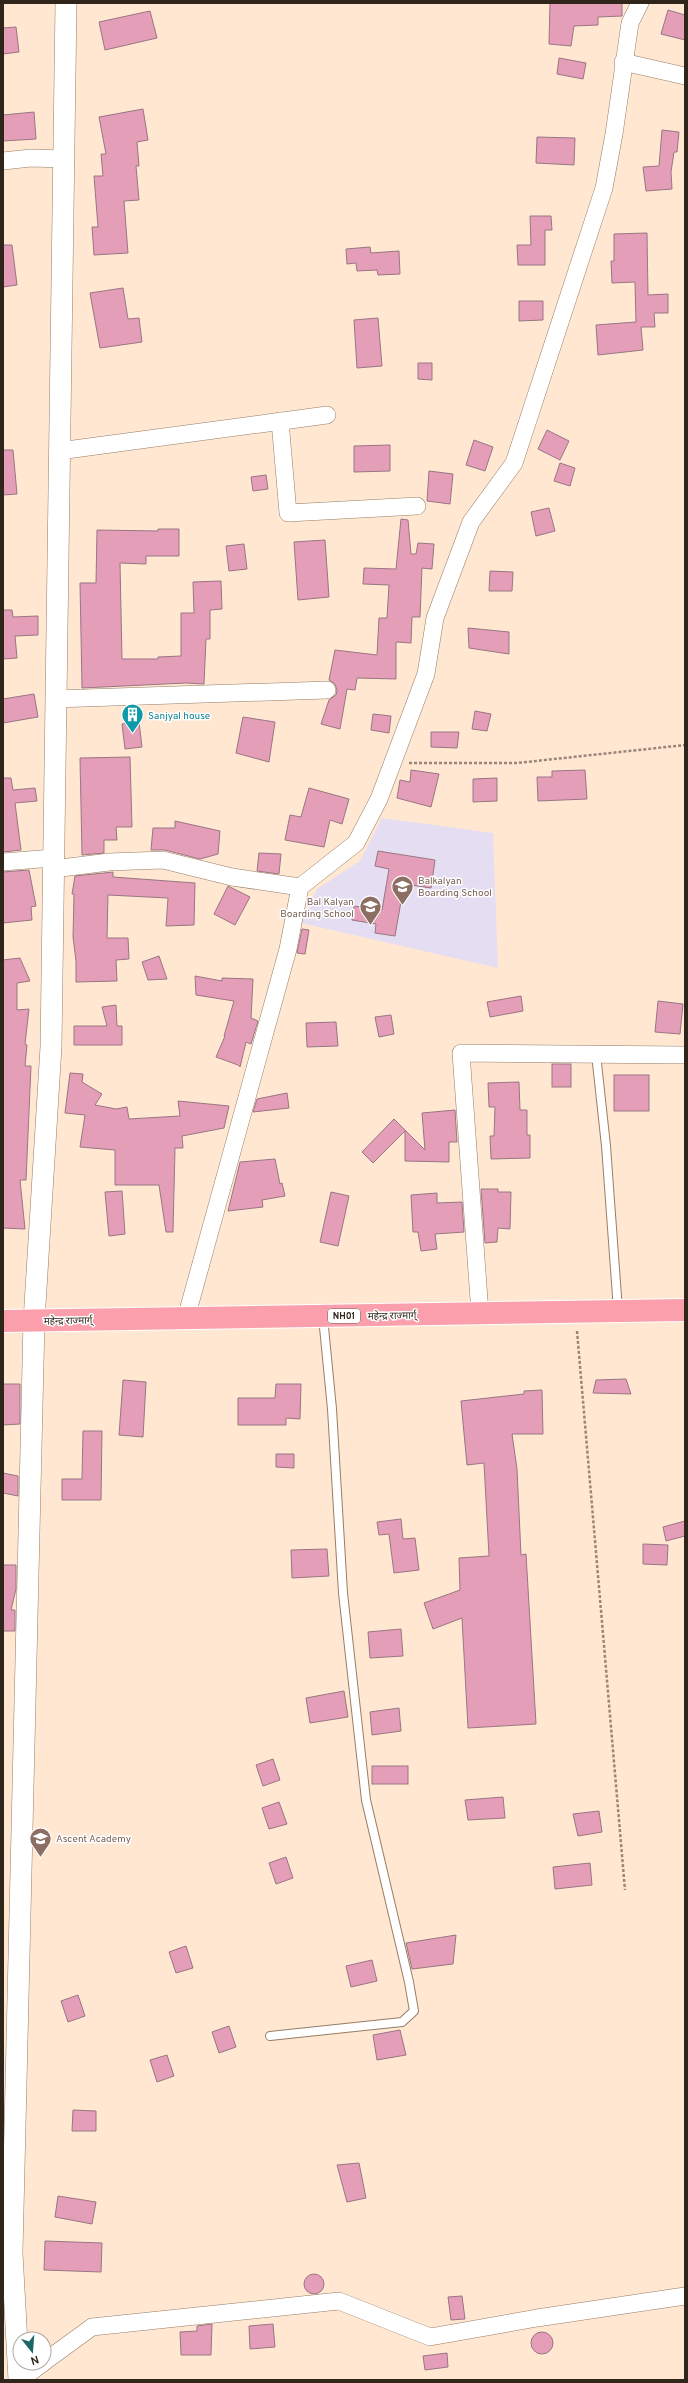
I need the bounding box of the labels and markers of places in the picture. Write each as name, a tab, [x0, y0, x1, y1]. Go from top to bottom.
building icon: Sanjyal house	[119, 702, 145, 735]
place label: Sanjyal house	[148, 710, 210, 723]
school or university icon: Balkalyan Boarding School	[389, 873, 415, 906]
place label: Balkalyan Boarding School	[418, 875, 492, 900]
school or university icon: Bal Kalyan Boarding School	[357, 894, 383, 927]
place label: Bal Kalyan Boarding School	[280, 896, 354, 921]
school or university icon: Ascent Academy	[28, 1825, 54, 1858]
place label: Ascent Academy	[56, 1833, 131, 1846]

